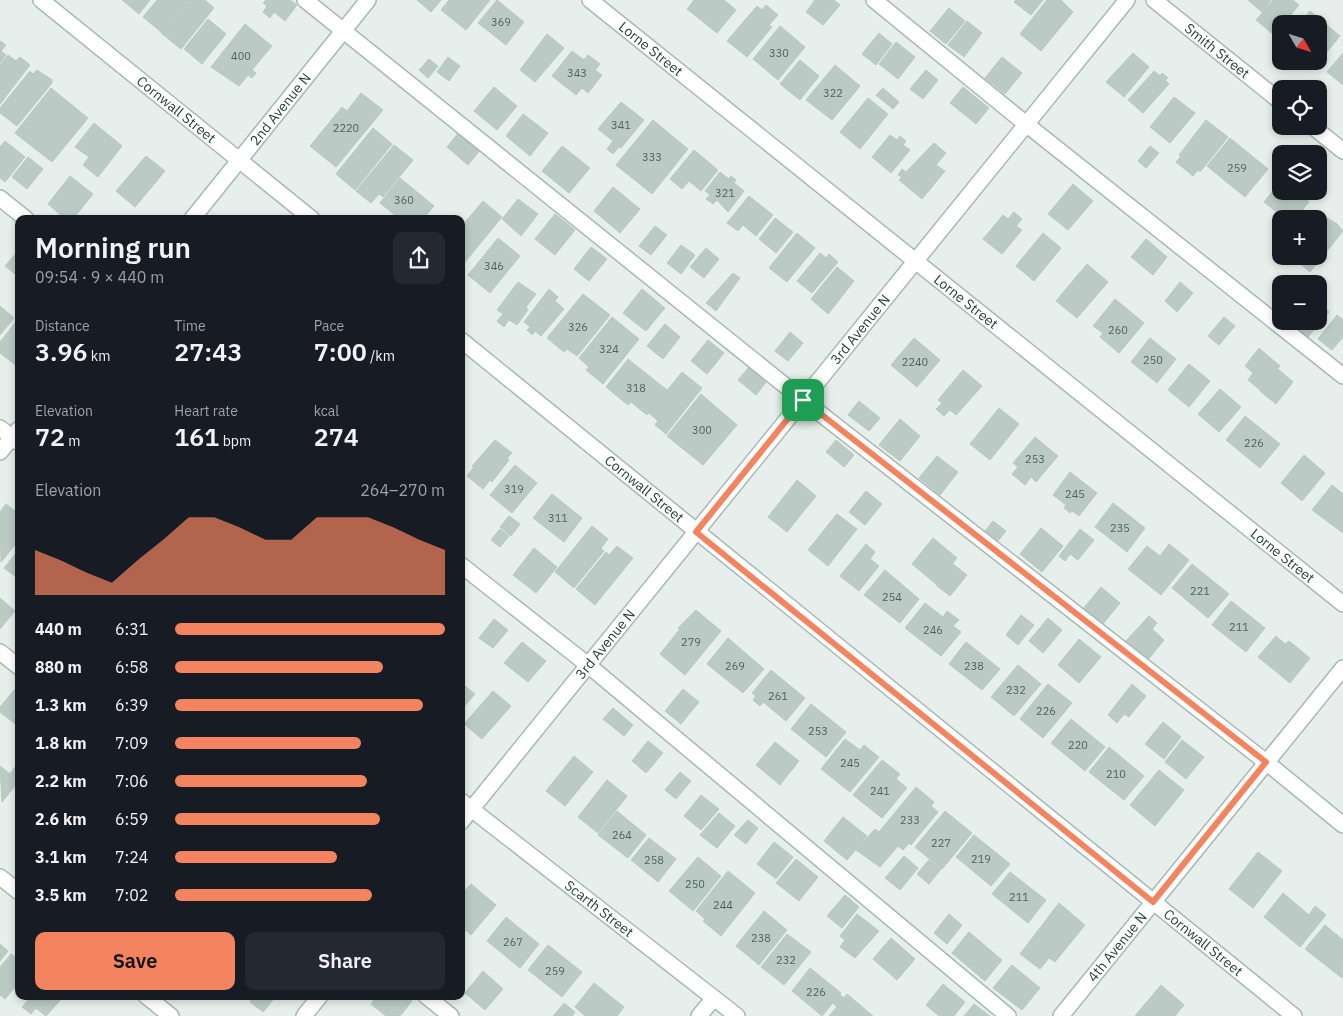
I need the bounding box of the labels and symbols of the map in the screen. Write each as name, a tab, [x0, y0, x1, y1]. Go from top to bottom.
house number: 369	[491, 15, 511, 29]
north arrow	[1272, 15, 1328, 70]
street label: Lorne Street	[615, 18, 687, 80]
street label: Smith Street	[1181, 19, 1253, 82]
house number: 330	[769, 46, 789, 60]
house number: 400	[231, 49, 251, 63]
house number: 343	[567, 66, 587, 80]
street label: 2nd Avenue N	[246, 69, 315, 149]
street label: Cornwall Street	[133, 72, 220, 147]
house number: 322	[823, 86, 843, 100]
house number: 341	[611, 118, 631, 132]
house number: 2220	[333, 121, 359, 135]
house number: 333	[642, 150, 662, 164]
house number: 259	[1227, 161, 1247, 175]
house number: 321	[715, 186, 735, 200]
house number: 360	[394, 193, 414, 207]
house number: 346	[484, 259, 504, 273]
street label: Lorne Street	[930, 270, 1002, 333]
street label: 3rd Avenue N	[826, 291, 894, 368]
house number: 326	[568, 320, 588, 334]
house number: 260	[1108, 323, 1128, 337]
house number: 324	[599, 342, 619, 356]
house number: 250	[1143, 353, 1163, 367]
house number: 2240	[902, 355, 928, 369]
pin	[782, 379, 824, 421]
house number: 318	[626, 381, 646, 395]
house number: 300	[692, 423, 712, 437]
house number: 226	[1244, 436, 1264, 450]
street label: Cornwall Street	[601, 451, 688, 526]
house number: 253	[1025, 452, 1045, 466]
house number: 319	[504, 482, 524, 496]
house number: 245	[1065, 487, 1085, 501]
house number: 311	[548, 511, 568, 525]
house number: 235	[1110, 521, 1130, 535]
street label: Lorne Street	[1247, 524, 1319, 587]
house number: 221	[1190, 584, 1210, 598]
house number: 254	[882, 590, 902, 604]
street label: 3rd Avenue N	[571, 605, 639, 683]
house number: 211	[1229, 620, 1249, 634]
house number: 246	[923, 623, 943, 637]
house number: 279	[681, 635, 701, 649]
house number: 269	[725, 659, 745, 673]
house number: 238	[964, 659, 984, 673]
house number: 232	[1006, 683, 1026, 697]
house number: 261	[768, 689, 788, 703]
house number: 226	[1036, 704, 1056, 718]
house number: 253	[808, 724, 828, 738]
house number: 220	[1068, 738, 1088, 752]
house number: 245	[840, 756, 860, 770]
house number: 210	[1106, 767, 1126, 781]
house number: 241	[870, 784, 890, 798]
house number: 233	[900, 813, 920, 827]
house number: 264	[612, 828, 632, 842]
house number: 227	[931, 836, 951, 850]
house number: 219	[971, 852, 991, 866]
house number: 258	[644, 853, 664, 867]
street label: Scarth Street	[561, 876, 637, 941]
house number: 250	[685, 877, 705, 891]
house number: 211	[1009, 890, 1029, 904]
house number: 244	[713, 898, 733, 912]
street label: Cornwall Street	[1160, 905, 1247, 980]
street label: 4th Avenue N	[1083, 908, 1151, 985]
house number: 238	[751, 931, 771, 945]
house number: 267	[503, 935, 523, 949]
house number: 232	[776, 953, 796, 967]
house number: 259	[545, 964, 565, 978]
house number: 226	[806, 985, 826, 999]

